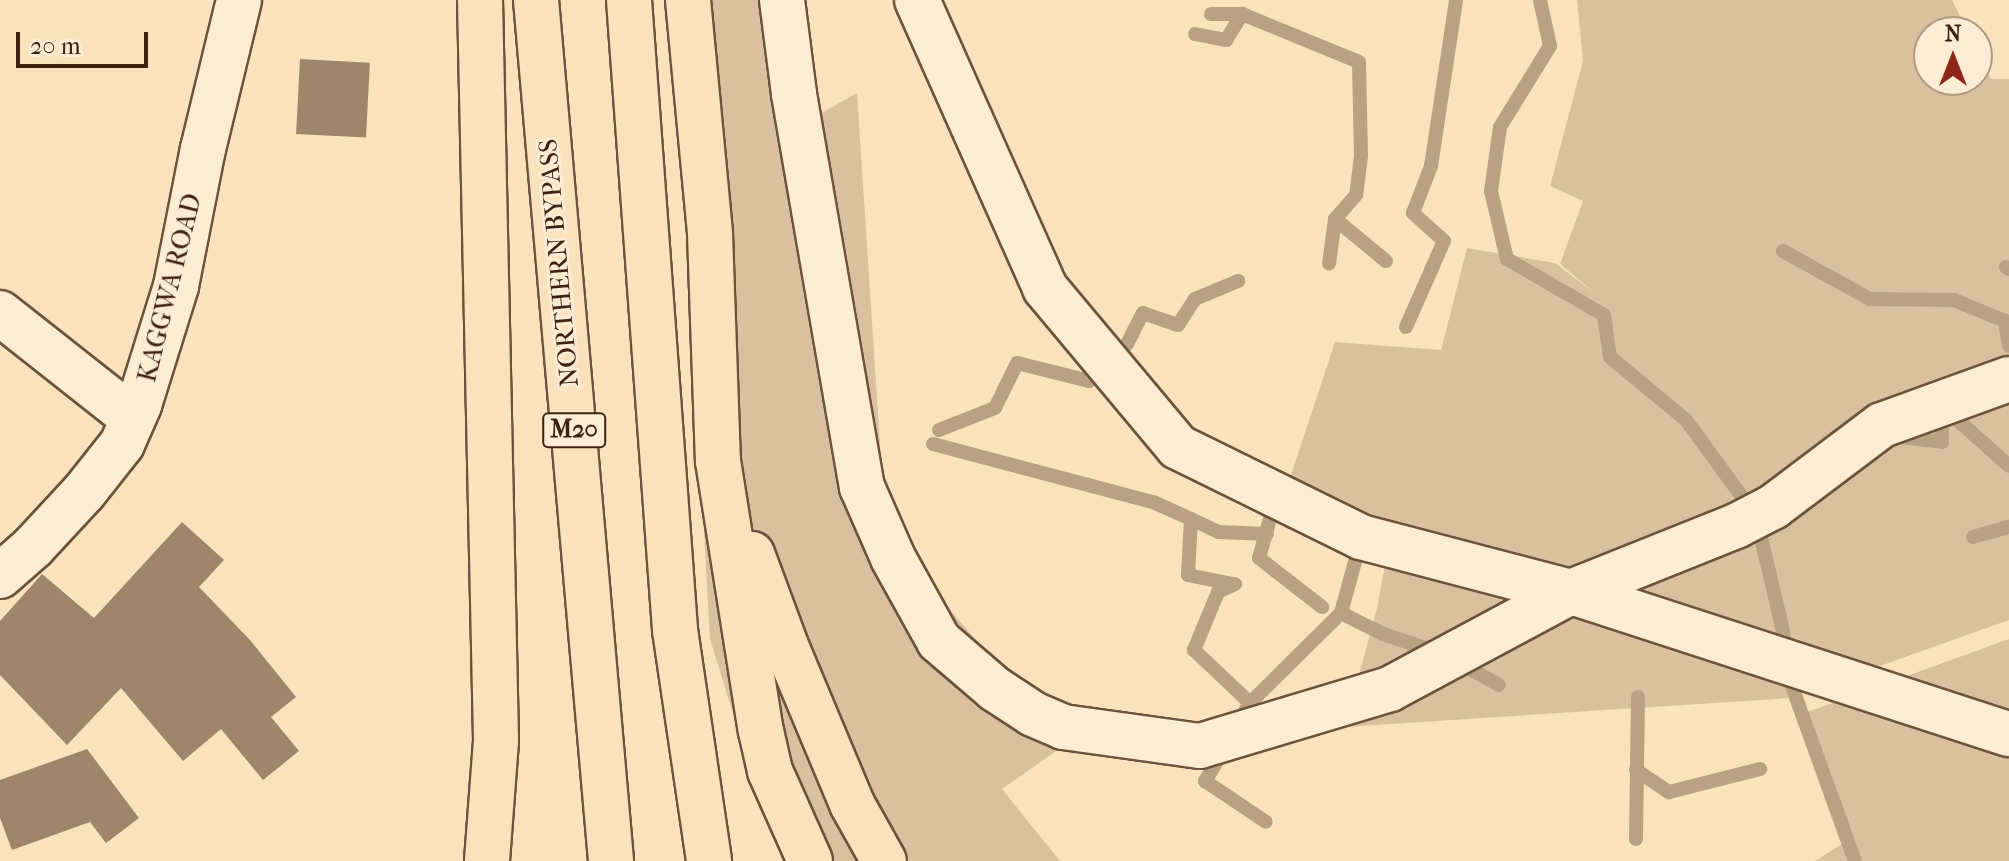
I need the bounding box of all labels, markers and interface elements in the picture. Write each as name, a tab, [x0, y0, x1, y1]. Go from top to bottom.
scale bar	[20, 16, 152, 66]
north arrow	[1913, 16, 1993, 96]
text: N	[1945, 21, 1961, 47]
text: 20 m	[30, 32, 81, 60]
street label: NORTHERN BYPASS	[533, 138, 585, 388]
street label: KAGGWA ROAD	[131, 190, 209, 386]
road number: M20	[542, 410, 606, 450]

